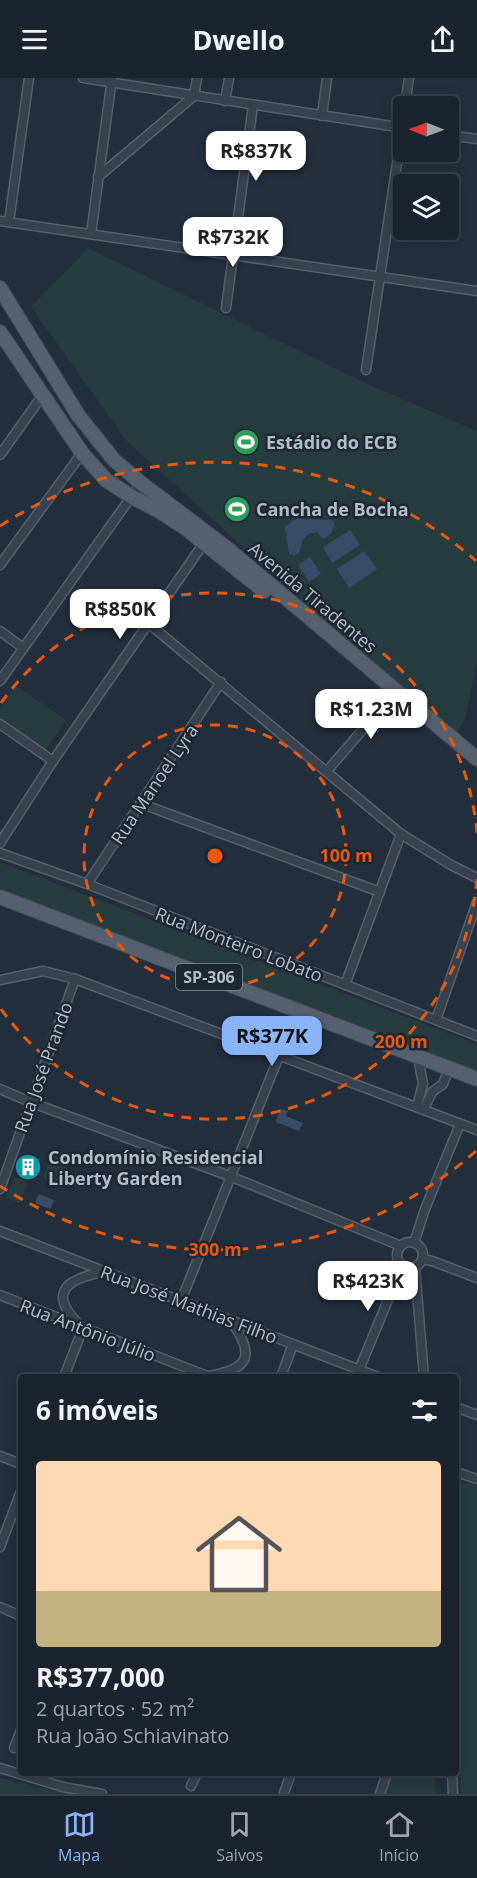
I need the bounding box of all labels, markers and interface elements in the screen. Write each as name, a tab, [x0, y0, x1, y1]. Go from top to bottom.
text: Dwello	[192, 21, 285, 58]
icon: menu	[18, 23, 51, 56]
icon: share	[426, 23, 459, 56]
north arrow	[393, 96, 459, 162]
map controls	[393, 96, 459, 240]
pin: R$837K	[207, 131, 305, 182]
text: R$837K	[220, 137, 292, 164]
button: layers	[393, 174, 459, 240]
pin: R$732K	[184, 217, 282, 268]
text: R$732K	[197, 223, 269, 250]
sports icon: Estádio do ECB	[231, 427, 261, 457]
place label: Estádio do ECB	[266, 430, 397, 454]
sports icon: Cancha de Bocha	[222, 494, 252, 524]
place label: Cancha de Bocha	[256, 497, 409, 521]
street label: Avenida Tiradentes	[244, 536, 382, 658]
pin: R$850K	[71, 589, 169, 640]
text: R$850K	[84, 595, 156, 622]
pin: R$1.23M	[316, 689, 426, 740]
text: R$1.23M	[329, 695, 413, 722]
street label: Rua Manoel Lyra	[105, 719, 203, 849]
text: 100 m	[319, 843, 373, 867]
centre of rings	[205, 846, 225, 866]
street label: Rua Monteiro Lobato	[152, 901, 326, 987]
road number: SP-306	[176, 964, 242, 990]
street label: Rua José Prando	[8, 999, 78, 1135]
pin: R$377K	[223, 1016, 321, 1067]
text: R$377K	[236, 1022, 308, 1049]
text: 200 m	[374, 1029, 428, 1053]
place label: Condomínio Residencial Liberty Garden	[48, 1145, 263, 1190]
building icon: Condomínio Residencial Liberty Garden	[13, 1152, 43, 1182]
text: 300 m	[188, 1237, 242, 1261]
street label: Rua José Mathias Filho	[97, 1259, 281, 1349]
pin: R$423K	[319, 1261, 417, 1312]
text: R$423K	[332, 1267, 404, 1294]
street label: Rua Antônio Júlio	[17, 1293, 159, 1367]
text: 6 imóveis	[36, 1392, 158, 1428]
icon: filters	[408, 1394, 441, 1427]
icon: home	[185, 1500, 293, 1608]
text: R$377,000	[36, 1659, 165, 1695]
text: 2 quartos · 52 m²	[36, 1695, 194, 1722]
text: Rua João Schiavinato	[36, 1722, 229, 1749]
tab: Mapa	[58, 1808, 100, 1866]
tab: Salvos	[216, 1808, 263, 1866]
tab: Início	[379, 1808, 419, 1866]

